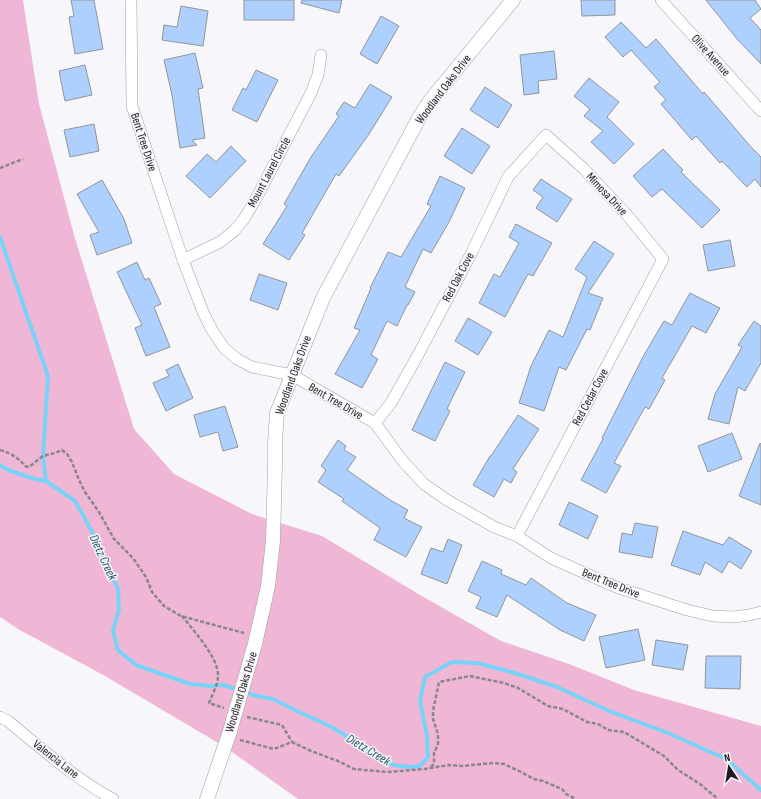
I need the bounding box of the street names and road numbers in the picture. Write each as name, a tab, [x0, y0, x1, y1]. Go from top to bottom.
street label: Olive Avenue	[688, 31, 733, 80]
street label: Woodland Oaks Drive	[412, 51, 475, 127]
street label: Bent Tree Drive	[127, 111, 160, 173]
street label: Mount Laurel Circle	[245, 134, 294, 210]
street label: Mimosa Drive	[583, 170, 631, 219]
street label: Red Oak Cove	[439, 250, 478, 305]
street label: Woodland Oaks Drive	[272, 333, 315, 417]
street label: Red Cedar Cove	[569, 366, 612, 428]
street label: Bent Tree Drive	[306, 380, 366, 423]
street label: Bent Tree Drive	[580, 565, 642, 602]
street label: Woodland Oaks Drive	[222, 650, 261, 734]
street label: Valencia Lane	[30, 737, 82, 782]

